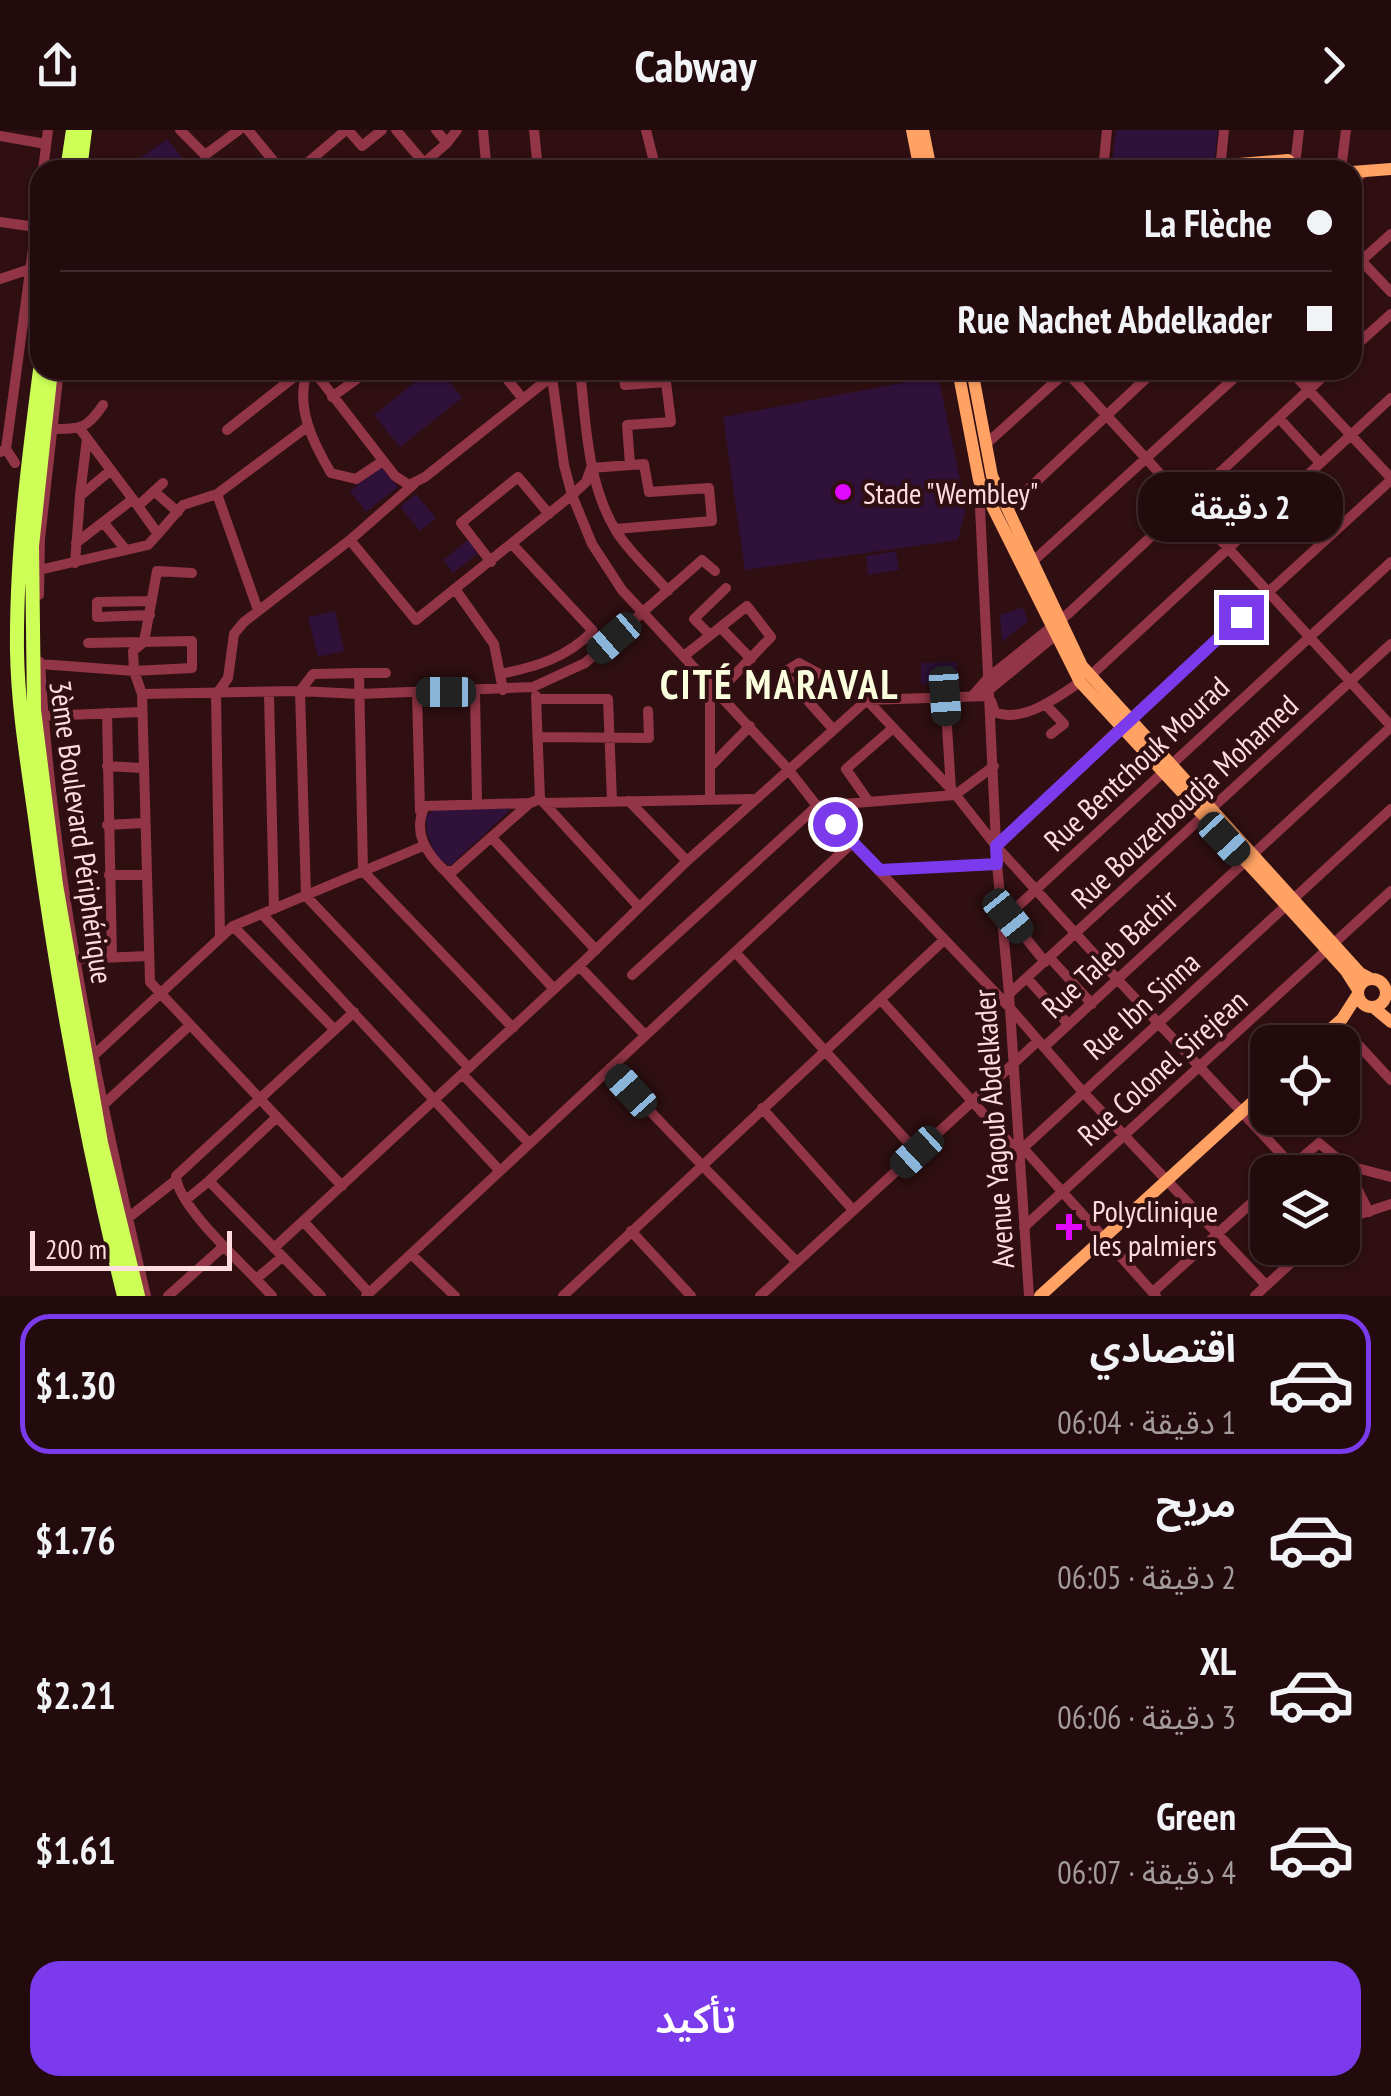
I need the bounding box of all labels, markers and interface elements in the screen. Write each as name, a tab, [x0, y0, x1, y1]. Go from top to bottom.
text: Cabway	[635, 36, 756, 94]
icon: share	[30, 38, 85, 93]
icon: forward	[1306, 38, 1361, 93]
text: La Flèche	[1144, 198, 1272, 247]
text: Rue Nachet Abdelkader	[958, 294, 1272, 343]
callout: 2 دقيقة	[1138, 472, 1344, 542]
place label: Stade "Wembley"	[863, 473, 1038, 512]
marker: Stade "Wembley"	[832, 481, 854, 503]
text: 2 دقيقة	[1191, 486, 1290, 528]
route end	[1219, 595, 1264, 640]
car	[582, 607, 646, 669]
district label: CITÉ MARAVAL	[660, 658, 900, 710]
car	[928, 665, 962, 727]
street label: Rue Bentchouk Mourad	[1035, 667, 1237, 859]
car	[416, 677, 476, 707]
street label: 3ème Boulevard Périphérique	[41, 678, 123, 986]
street label: Rue Bouzerboudja Mohamed	[1062, 686, 1306, 916]
route start	[813, 802, 858, 847]
car	[1193, 807, 1255, 871]
street label: Rue Taleb Bachir	[1033, 880, 1186, 1026]
car	[977, 883, 1039, 949]
street label: Rue Ibn Sinna	[1075, 943, 1207, 1067]
street label: Rue Colonel Sirejean	[1069, 981, 1255, 1153]
street label: Avenue Yagoub Abdelkader	[964, 987, 1022, 1270]
map controls	[1250, 1025, 1360, 1265]
button: locate	[1250, 1025, 1360, 1135]
car	[600, 1059, 662, 1123]
car	[885, 1121, 949, 1183]
button: layers	[1250, 1155, 1360, 1265]
place label: Polyclinique les palmiers	[1092, 1191, 1218, 1264]
marker: Polyclinique les palmiers	[1056, 1214, 1082, 1240]
scale bar	[30, 1226, 232, 1270]
text: 200 m	[45, 1230, 107, 1267]
text: اقتصادي	[1090, 1323, 1236, 1372]
icon: car	[1266, 1339, 1356, 1429]
text: $1.30	[35, 1360, 116, 1409]
text: 1 دقيقة · 06:04	[1057, 1401, 1236, 1443]
text: مريح	[1156, 1478, 1236, 1527]
icon: car	[1266, 1494, 1356, 1584]
text: $1.76	[35, 1515, 116, 1564]
text: 2 دقيقة · 06:05	[1057, 1556, 1236, 1598]
text: XL	[1200, 1636, 1236, 1685]
icon: car	[1266, 1649, 1356, 1739]
text: $2.21	[35, 1670, 116, 1719]
text: 3 دقيقة · 06:06	[1057, 1696, 1236, 1738]
text: Green	[1156, 1791, 1236, 1840]
icon: car	[1266, 1804, 1356, 1894]
text: $1.61	[35, 1825, 116, 1874]
text: 4 دقيقة · 06:07	[1057, 1851, 1236, 1893]
button: تأكيد	[30, 1961, 1361, 2076]

